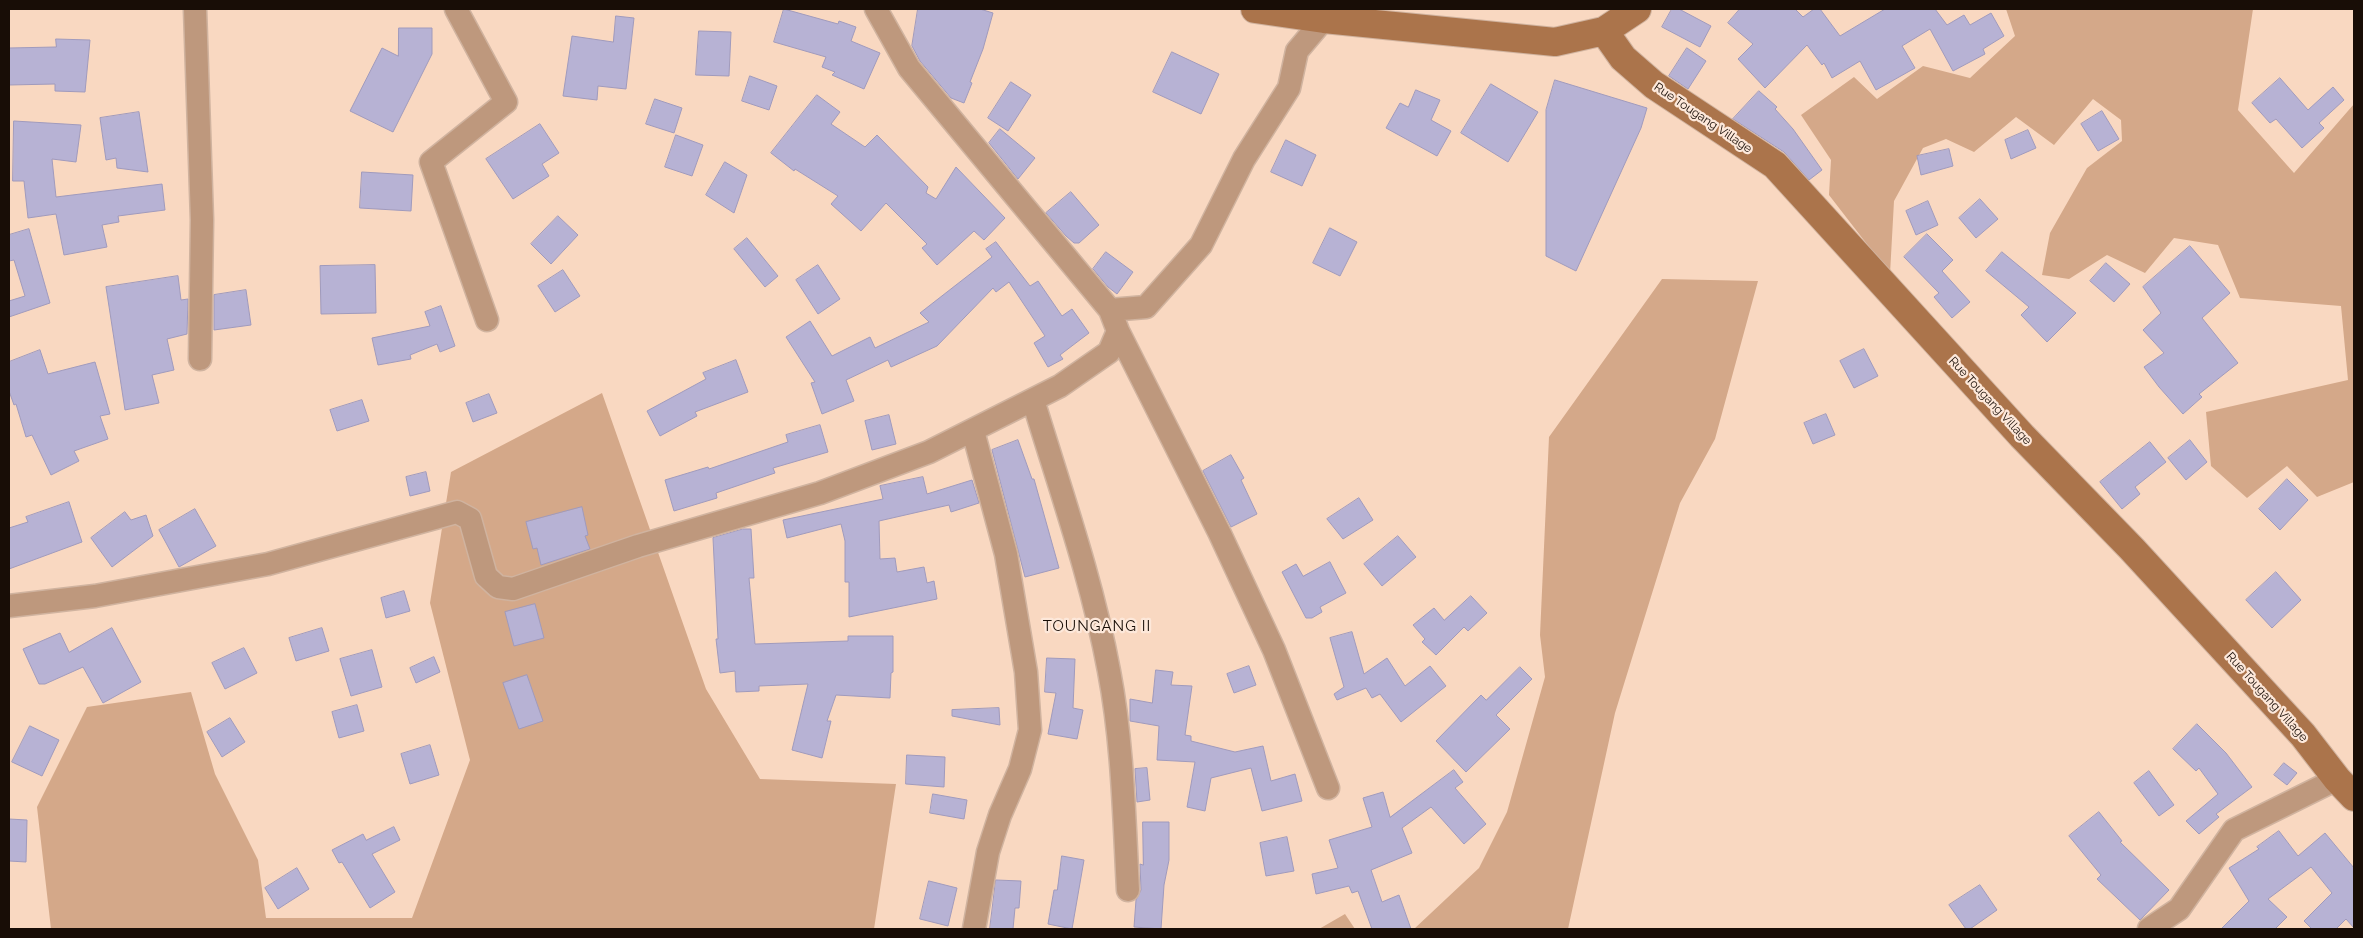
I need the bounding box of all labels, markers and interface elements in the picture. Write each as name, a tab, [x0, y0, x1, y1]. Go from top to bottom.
street label: Rue Tougang Village	[1651, 80, 1755, 156]
street label: Rue Tougang Village	[1946, 354, 2034, 448]
district label: TOUNGANG II	[1041, 617, 1153, 635]
street label: Rue Tougang Village	[2223, 649, 2311, 745]

